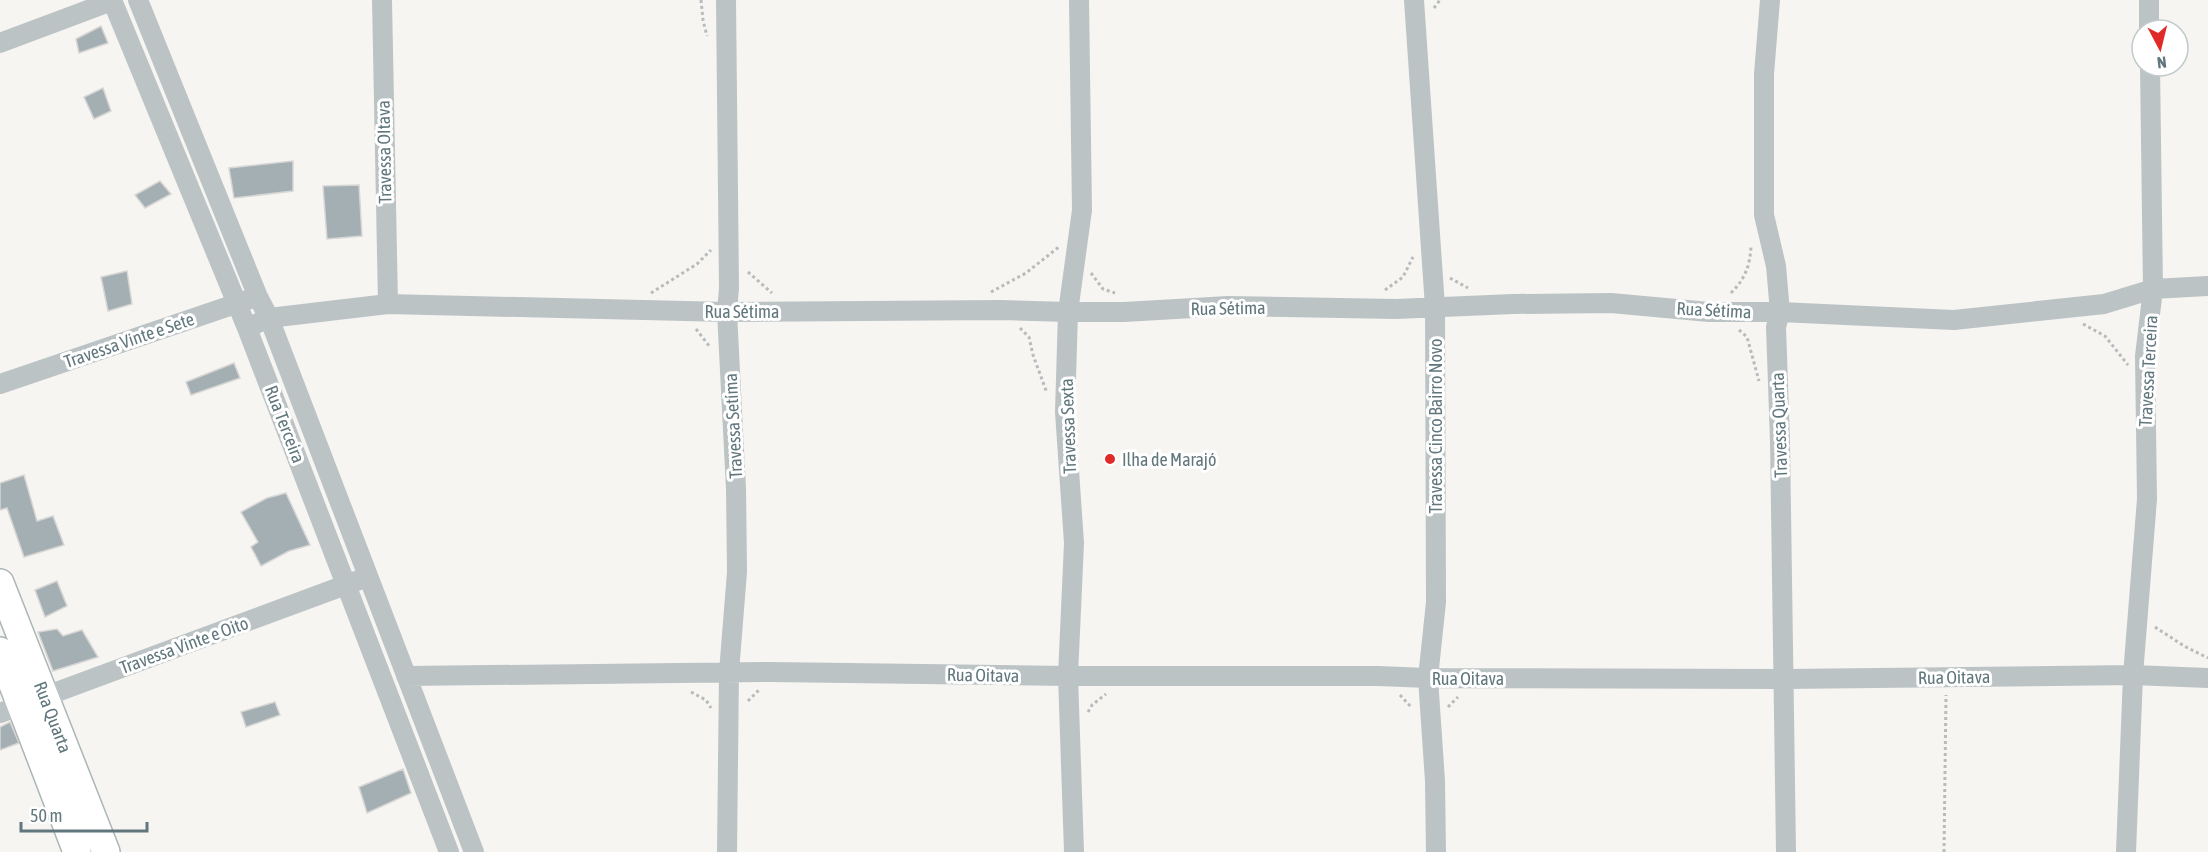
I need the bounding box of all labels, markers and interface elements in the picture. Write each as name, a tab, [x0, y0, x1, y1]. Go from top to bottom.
north arrow	[2130, 18, 2190, 78]
text: N	[2156, 53, 2168, 72]
street label: Travessa OItava	[373, 100, 395, 204]
street label: Rua Sétima	[1190, 297, 1266, 319]
street label: Rua Sétima	[1676, 298, 1752, 322]
street label: Rua Sétima	[705, 301, 779, 322]
street label: Travessa Vinte e Sete	[61, 308, 197, 372]
street label: Travessa Terceira	[2135, 315, 2161, 427]
street label: Travessa Cinco Bairro Novo	[1425, 339, 1446, 513]
street label: Travessa Quarta	[1767, 372, 1791, 478]
street label: Travessa Setíma	[720, 373, 746, 479]
street label: Travessa Sexta	[1056, 378, 1080, 474]
street label: Rua Terceira	[261, 382, 309, 466]
place label: Ilha de Marajó	[1122, 449, 1216, 470]
marker: Ilha de Marajó	[1103, 452, 1117, 466]
street label: Travessa Vinte e Oito	[117, 612, 251, 678]
street label: Rua Oitava	[947, 664, 1019, 686]
street label: Rua Oitava	[1918, 666, 1990, 688]
street label: Rua Oitava	[1432, 668, 1504, 689]
street label: Rua Quarta	[30, 678, 76, 756]
scale bar	[21, 795, 147, 833]
text: 50 m	[30, 805, 62, 826]

